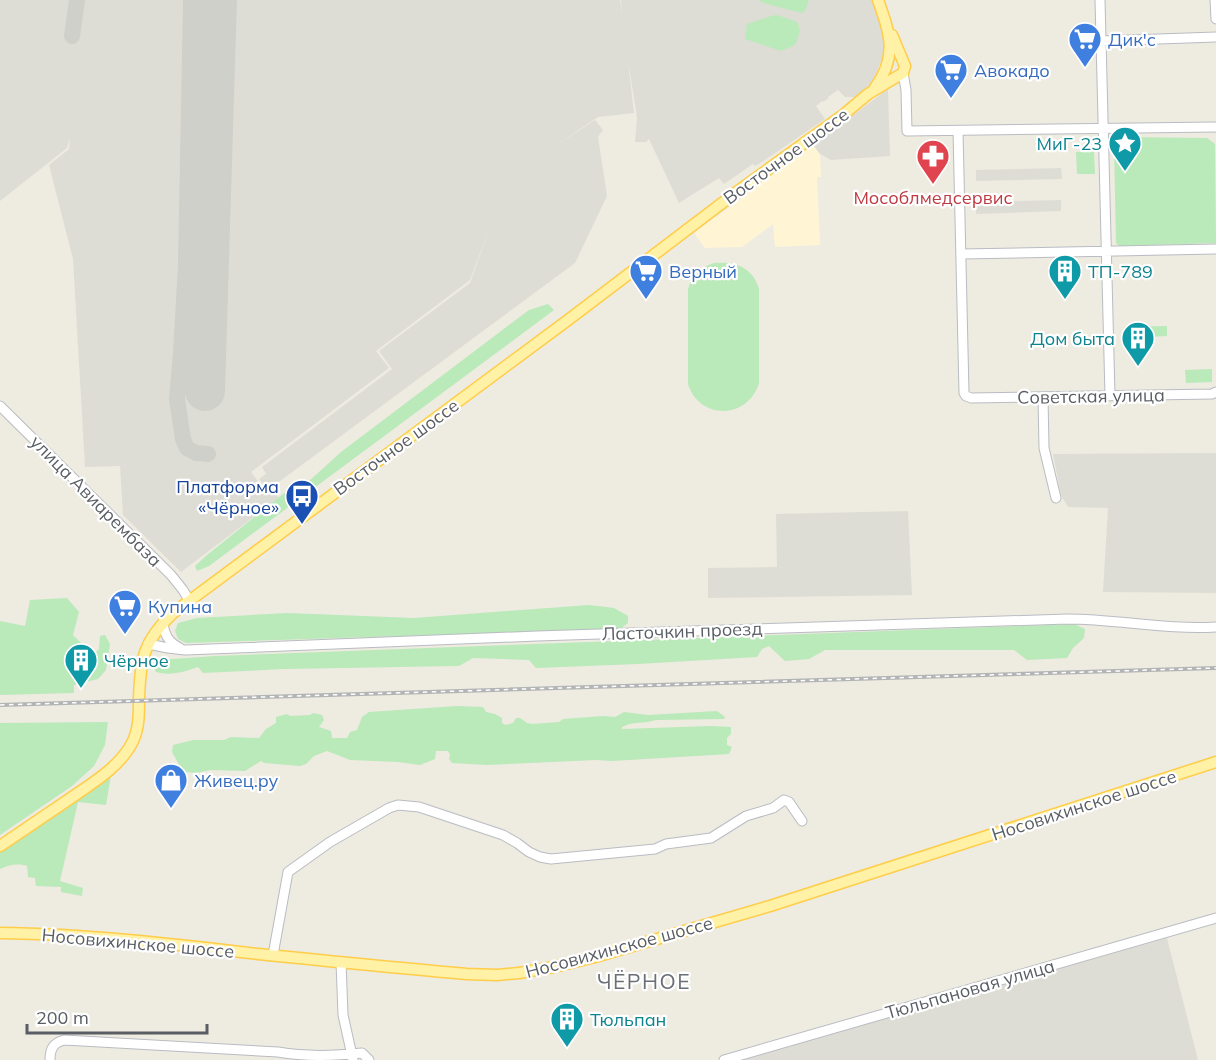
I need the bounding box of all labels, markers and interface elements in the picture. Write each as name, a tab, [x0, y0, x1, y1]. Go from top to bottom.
supermarket icon: Дик'с	[1067, 21, 1103, 68]
place label: Дик'с	[1108, 28, 1156, 51]
supermarket icon: Авокадо	[933, 52, 969, 99]
place label: Авокадо	[974, 59, 1050, 82]
street label: Восточное шоссе	[719, 103, 853, 209]
place icon: МиГ-23	[1107, 125, 1143, 172]
place label: МиГ-23	[1037, 132, 1102, 155]
pharmacy icon: Мособлмедсервис	[915, 138, 951, 185]
place label: Мособлмедсервис	[853, 186, 1013, 209]
supermarket icon: Верный	[628, 253, 664, 300]
building icon: ТП-789	[1047, 253, 1083, 300]
place label: Верный	[669, 260, 737, 283]
place label: ТП-789	[1088, 260, 1153, 283]
building icon: Дом быта	[1120, 320, 1156, 367]
place label: Дом быта	[1030, 327, 1115, 350]
street label: Советская улица	[1017, 383, 1165, 409]
street label: Восточное шоссе	[329, 394, 463, 500]
street label: улица Авиарембаза	[25, 430, 167, 572]
place label: Платформа «Чёрное»	[176, 475, 279, 519]
bus stop icon: Платформа «Чёрное»	[284, 478, 320, 525]
supermarket icon: Купина	[107, 588, 143, 635]
place label: Купина	[148, 595, 212, 618]
street label: Ласточкин проезд	[601, 617, 763, 645]
building icon: Чёрное	[63, 642, 99, 689]
place label: Чёрное	[104, 649, 169, 672]
shop icon: Живец.ру	[153, 762, 189, 809]
street label: Носовихинское шоссе	[989, 764, 1179, 846]
place label: Живец.ру	[194, 769, 279, 792]
street label: Носовихинское шоссе	[523, 911, 715, 983]
street label: Носовихинское шоссе	[41, 923, 235, 963]
street label: Тюльпановая улица	[883, 954, 1057, 1024]
district label: ЧЁРНОЕ	[597, 968, 691, 994]
scale bar	[27, 997, 207, 1035]
building icon: Тюльпан	[549, 1001, 585, 1048]
text: 200 m	[36, 1006, 89, 1029]
place label: Тюльпан	[590, 1008, 666, 1031]

